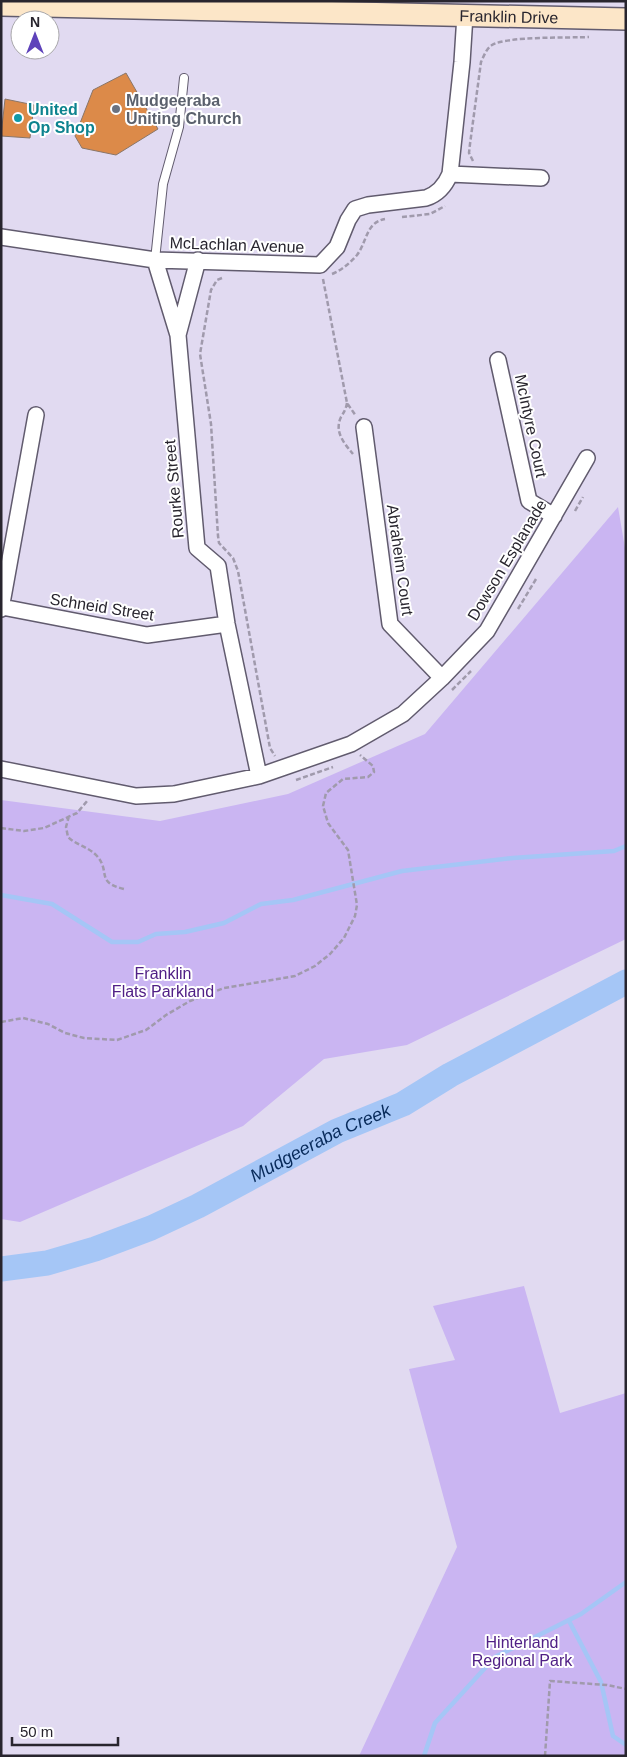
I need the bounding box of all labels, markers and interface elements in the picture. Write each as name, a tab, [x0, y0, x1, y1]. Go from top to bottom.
street label: Franklin Drive	[459, 7, 559, 26]
north arrow	[10, 10, 60, 60]
text: N	[30, 14, 40, 30]
place label: Mudgeeraba Uniting Church	[126, 92, 242, 127]
place label: United Op Shop	[28, 101, 95, 136]
marker: Mudgeeraba Uniting Church	[110, 103, 122, 115]
marker: United Op Shop	[12, 112, 24, 124]
street label: McLachlan Avenue	[169, 234, 305, 256]
street label: McIntyre Court	[512, 373, 550, 480]
street label: Rourke Street	[161, 439, 187, 539]
street label: Dowson Esplanade	[464, 496, 550, 623]
street label: Abraheim Court	[384, 503, 416, 617]
street label: Schneid Street	[49, 590, 156, 624]
park label: Franklin Flats Parkland	[112, 965, 214, 1000]
water label: Mudgeeraba Creek	[247, 1100, 395, 1186]
park label: Hinterland Regional Park	[472, 1634, 573, 1669]
scale bar	[12, 1714, 119, 1746]
text: 50 m	[20, 1723, 53, 1740]

